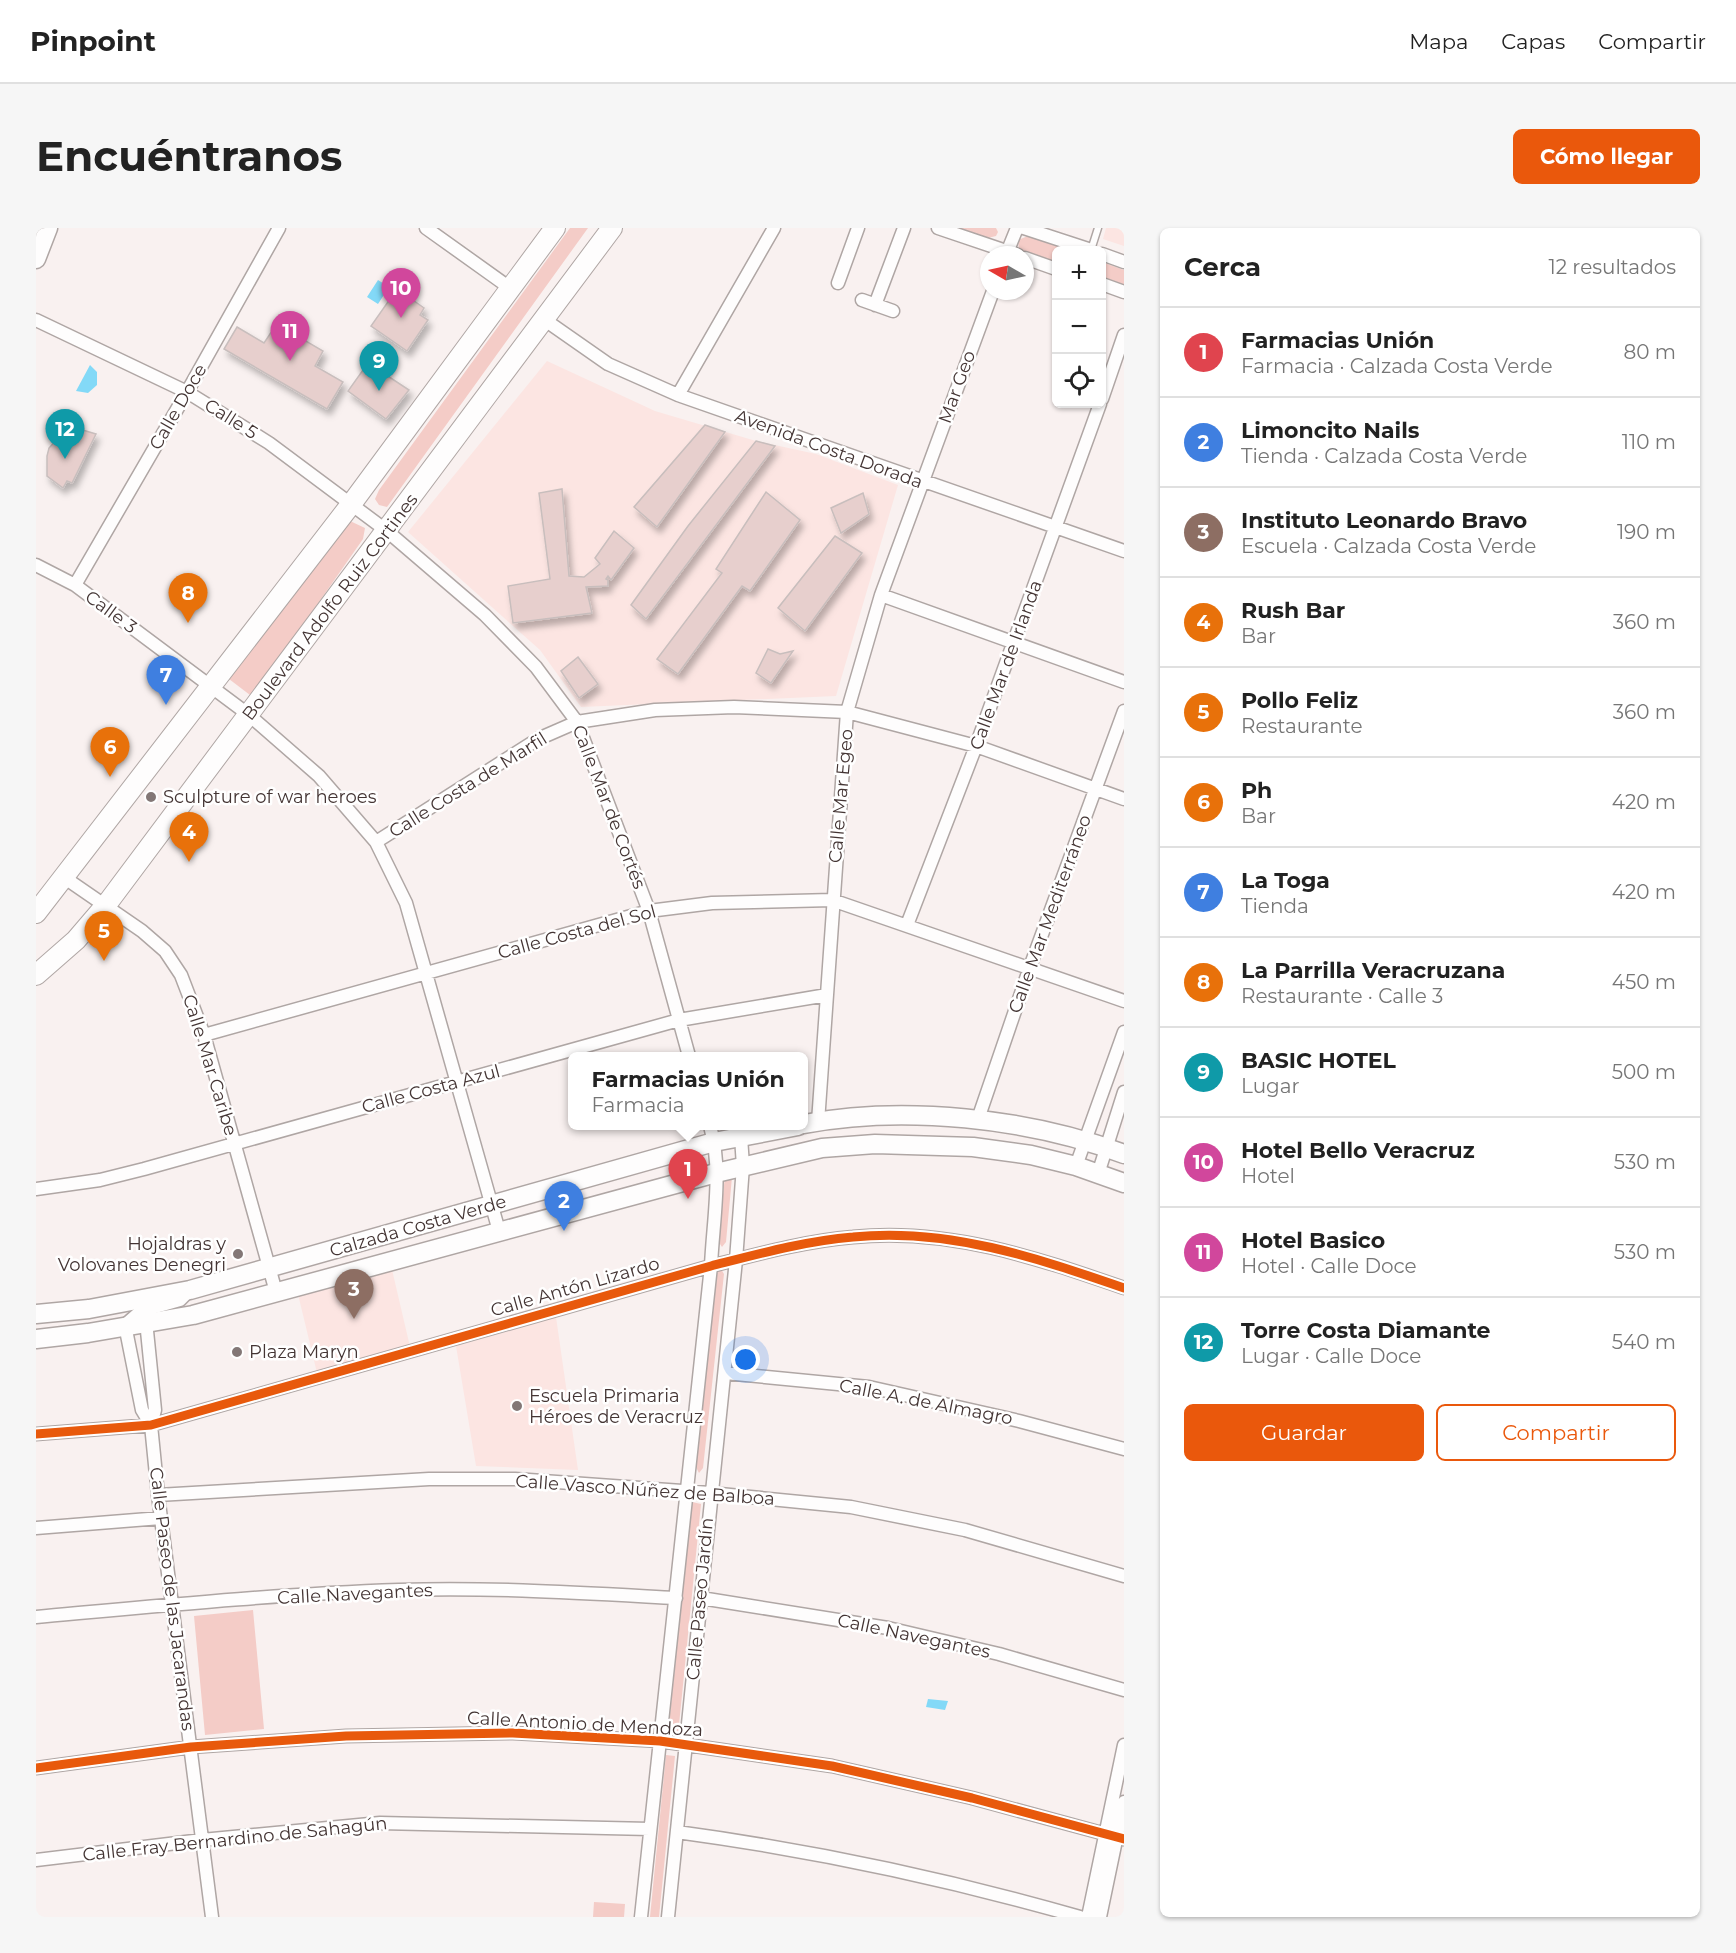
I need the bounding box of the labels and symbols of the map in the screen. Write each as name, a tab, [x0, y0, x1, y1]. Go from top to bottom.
north arrow	[980, 246, 1034, 300]
pin: 10	[382, 268, 421, 318]
pin: 11	[270, 312, 310, 361]
pin: 9	[360, 342, 398, 391]
street label: Mar Geo	[934, 348, 980, 426]
street label: Calle Doce	[145, 360, 211, 454]
street label: Calle 5	[200, 394, 262, 444]
street label: Avenida Costa Dorada	[732, 405, 926, 493]
pin: 12	[45, 410, 84, 459]
street label: Boulevard Adolfo Ruiz Cortines	[237, 489, 423, 725]
pin: 8	[168, 574, 208, 623]
street label: Calle Mar de Irlanda	[965, 577, 1047, 753]
street label: Calle 3	[81, 586, 141, 638]
pin: 7	[146, 656, 186, 705]
street label: Calle Mar de Cortés	[568, 722, 650, 892]
street label: Calle Costa de Marfil	[385, 727, 551, 843]
pin: 6	[90, 728, 130, 777]
street label: Calle Mar Egeo	[824, 728, 858, 864]
place label: Sculpture of war heroes	[163, 786, 377, 808]
marker: Sculpture of war heroes	[144, 790, 158, 804]
pin: 4	[170, 812, 208, 862]
street label: Calle Mar Mediterráneo	[1004, 812, 1096, 1016]
street label: Calle Costa del Sol	[495, 900, 659, 964]
pin: 5	[84, 912, 124, 961]
street label: Calle Mar Caribe	[178, 992, 242, 1138]
street label: Calle Costa Azul	[359, 1060, 503, 1118]
pin: 1	[668, 1150, 708, 1199]
pin: 2	[544, 1182, 584, 1231]
street label: Calzada Costa Verde	[327, 1190, 509, 1262]
place label: Hojaldras y Volovanes Denegri	[58, 1233, 226, 1276]
marker: Hojaldras y Volovanes Denegri	[231, 1247, 245, 1261]
street label: Calle Antón Lizardo	[488, 1252, 662, 1322]
pin: 3	[334, 1270, 374, 1319]
place label: Plaza Maryn	[249, 1341, 359, 1363]
marker: Plaza Maryn	[230, 1345, 244, 1359]
your location	[731, 1345, 760, 1374]
street label: Calle A. de Almagro	[837, 1374, 1015, 1430]
place label: Escuela Primaria Héroes de Veracruz	[529, 1385, 703, 1428]
marker: Escuela Primaria Héroes de Veracruz	[510, 1399, 524, 1413]
street label: Calle Paseo de las Jacarandas	[145, 1466, 199, 1732]
street label: Calle Vasco Núñez de Balboa	[515, 1470, 775, 1510]
street label: Calle Paseo Jardín	[682, 1517, 718, 1681]
street label: Calle Navegantes	[277, 1579, 434, 1609]
street label: Calle Navegantes	[836, 1609, 993, 1663]
street label: Calle Antonio de Mendoza	[467, 1707, 703, 1741]
street label: Calle Fray Bernardino de Sahagún	[82, 1812, 388, 1866]

